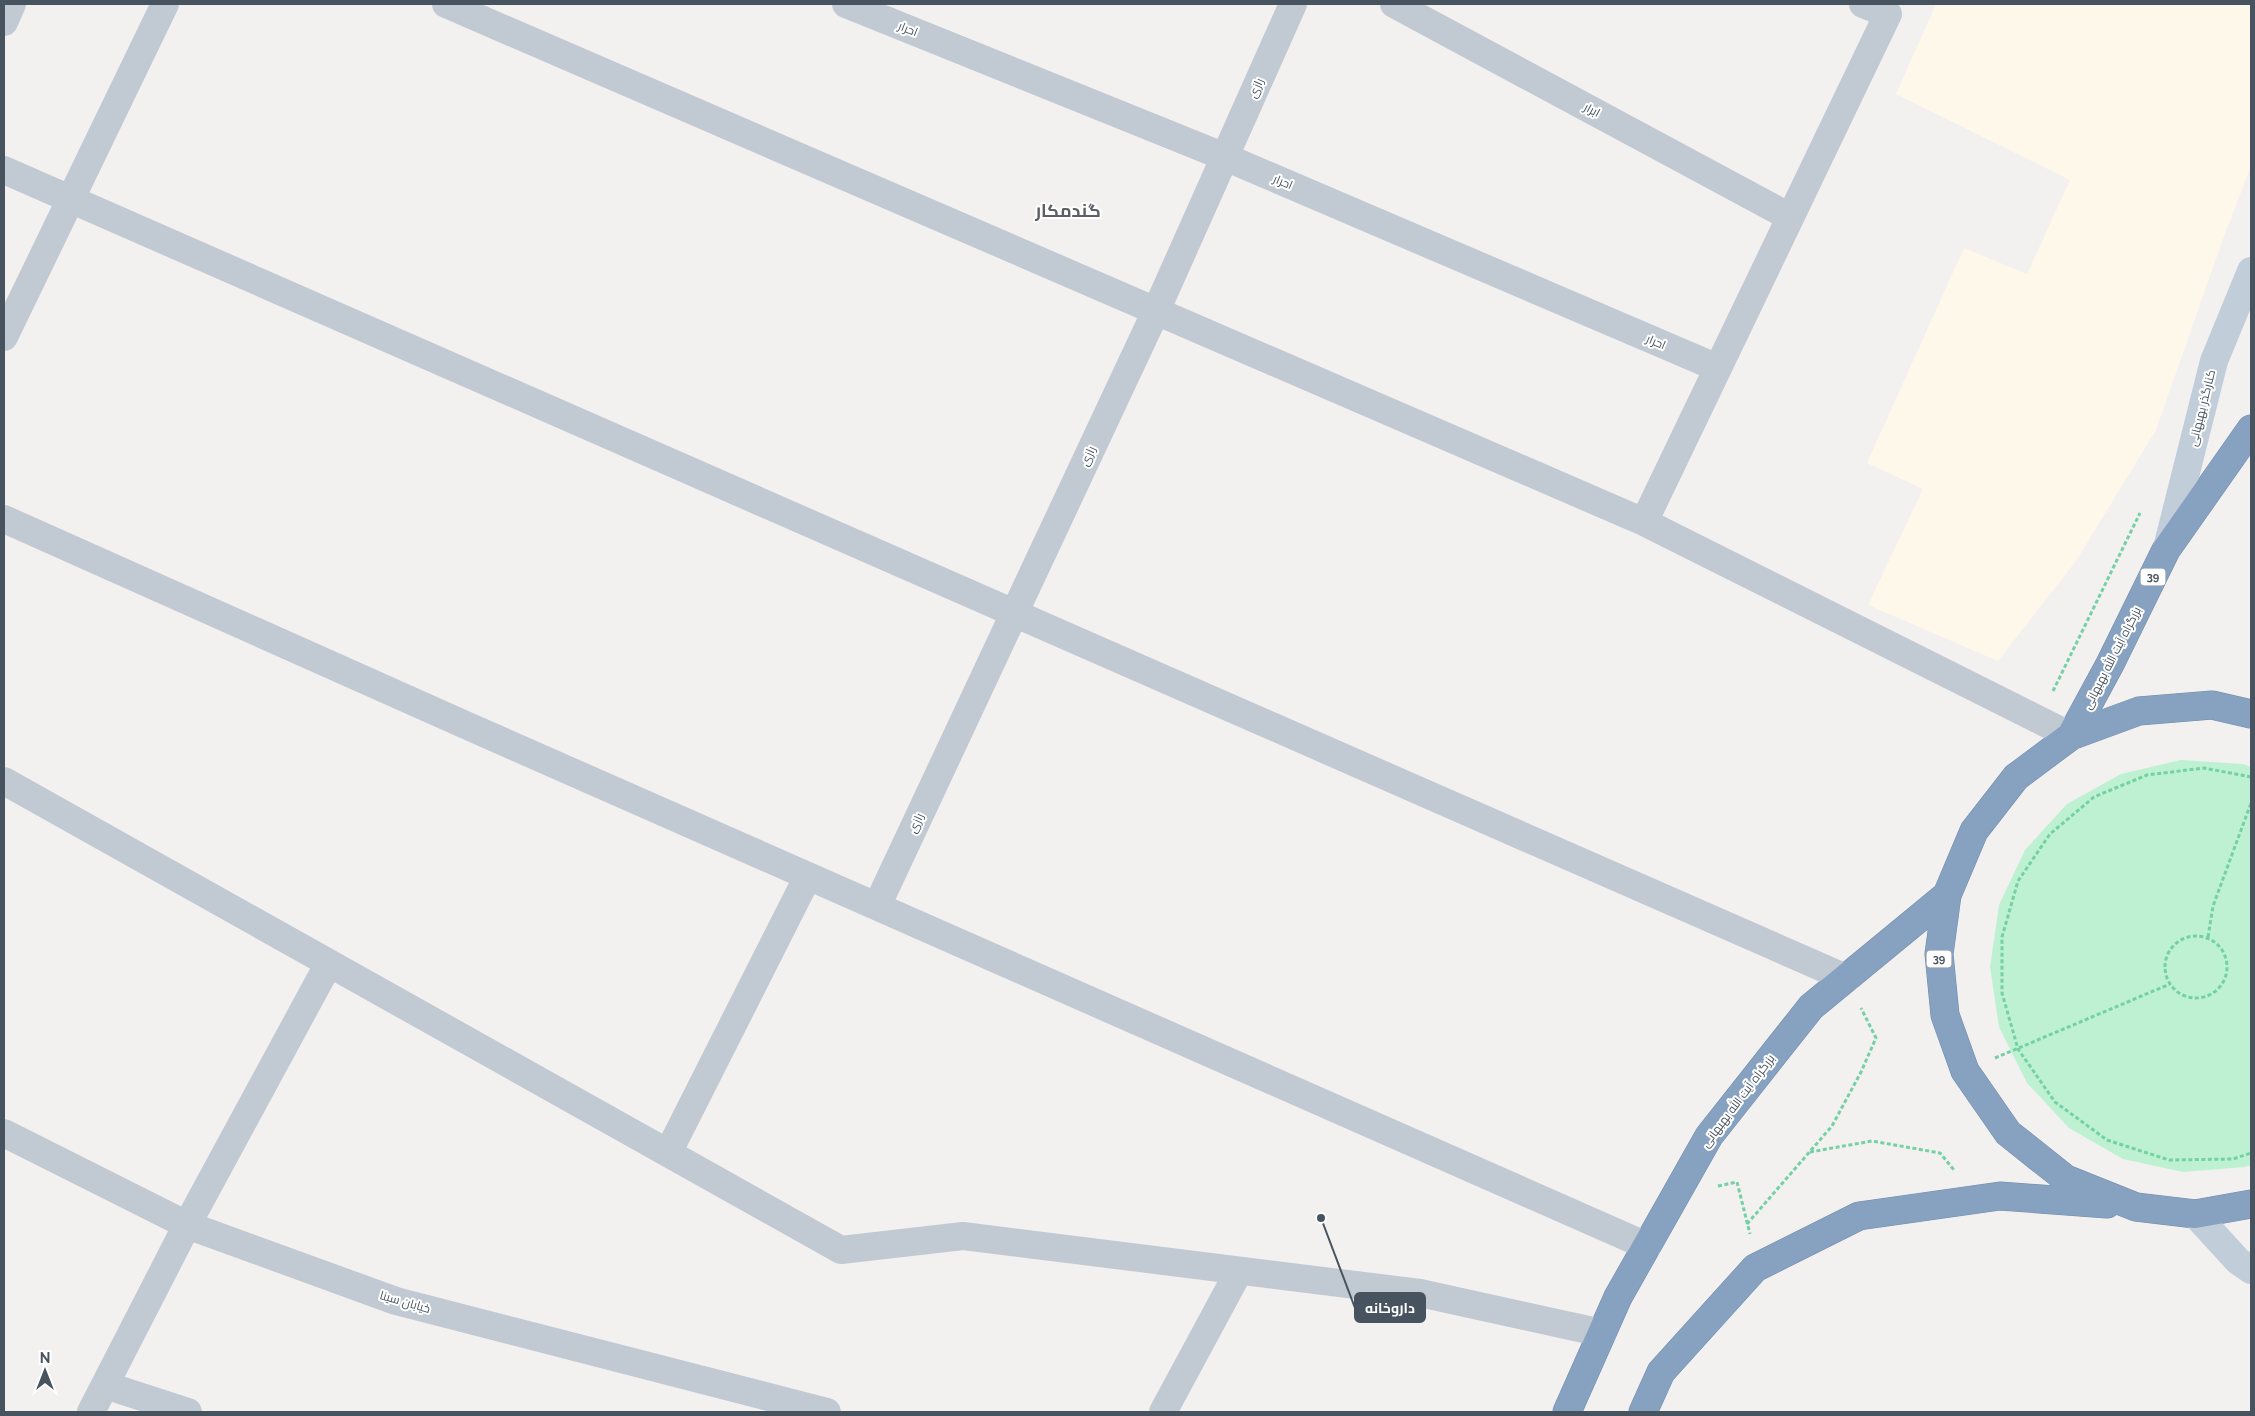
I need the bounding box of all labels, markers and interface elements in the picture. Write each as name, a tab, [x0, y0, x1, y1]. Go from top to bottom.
street label: احرار	[895, 18, 920, 39]
street label: رازی	[1245, 76, 1267, 100]
street label: ابرار	[1581, 99, 1603, 120]
street label: احرار	[1270, 171, 1295, 192]
district label: گندمکار	[1034, 200, 1101, 221]
street label: احرار	[1643, 331, 1668, 352]
street label: کنارگذر بهبهانی	[2186, 368, 2218, 448]
street label: رازی	[1077, 444, 1099, 468]
road number: 39	[2140, 568, 2166, 586]
street label: بزرگراه آیت الله بهبهانی	[2079, 604, 2144, 712]
street label: رازی	[905, 811, 927, 835]
road number: 39	[1926, 951, 1952, 968]
street label: بزرگراه آیت الله بهبهانی	[1698, 1051, 1778, 1150]
street label: خیابان سینا	[378, 1288, 432, 1316]
callout: داروخانه	[1355, 1293, 1425, 1322]
text: داروخانه	[1365, 1300, 1415, 1317]
north arrow	[20, 1346, 70, 1396]
text: N	[40, 1350, 50, 1366]

